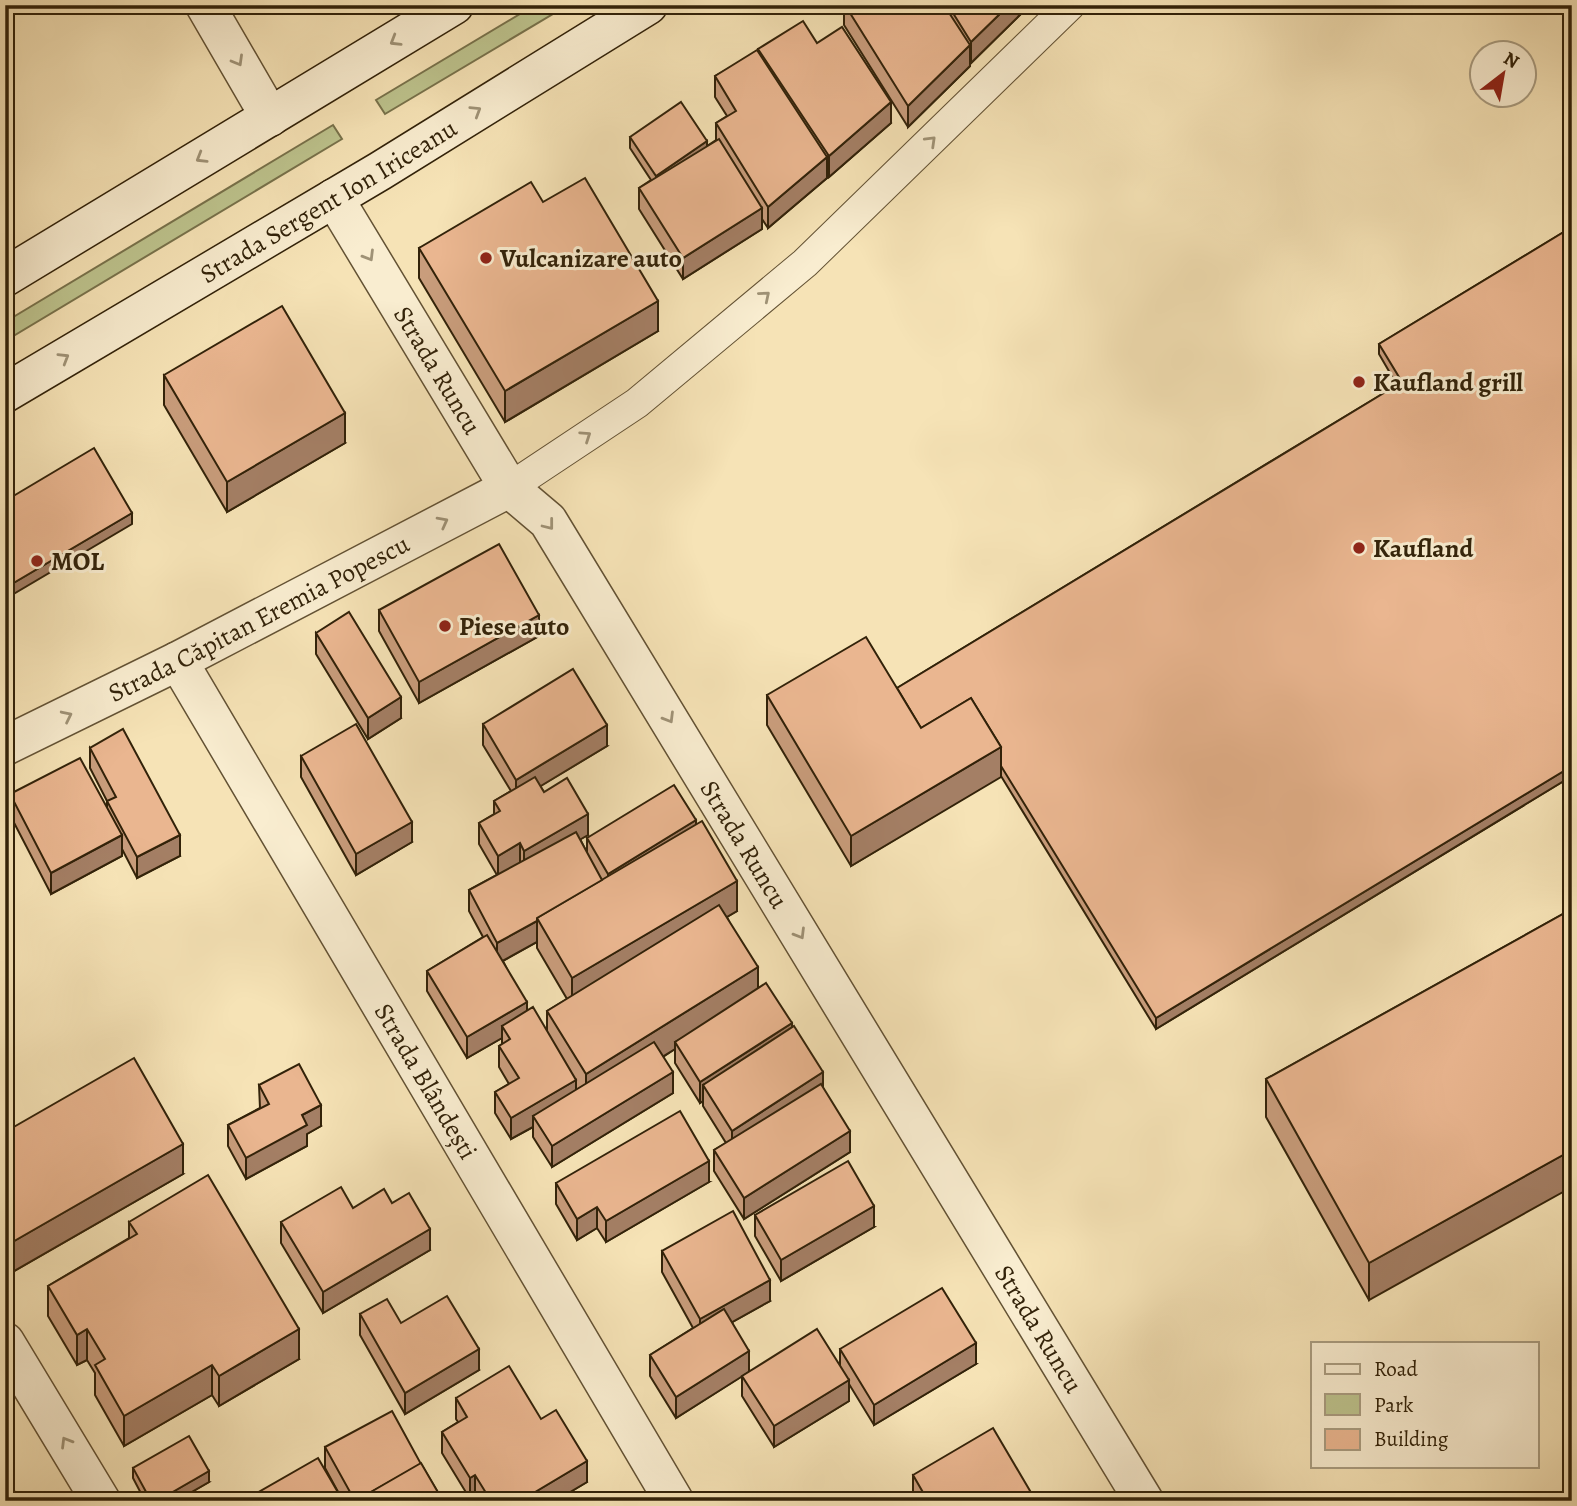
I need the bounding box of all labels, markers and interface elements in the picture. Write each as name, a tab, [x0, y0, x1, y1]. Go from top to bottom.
one-way arrow	[390, 33, 403, 46]
north arrow	[1468, 38, 1538, 108]
text: N	[1499, 46, 1524, 75]
one-way arrow	[229, 53, 242, 66]
one-way arrow	[469, 107, 482, 120]
street label: Strada Sergent Ion Iriceanu	[193, 110, 464, 291]
one-way arrow	[923, 136, 936, 149]
one-way arrow	[195, 150, 208, 163]
place label: Vulcanizare auto	[499, 241, 682, 276]
one-way arrow	[361, 249, 374, 262]
marker: Vulcanizare auto	[478, 250, 494, 266]
one-way arrow	[757, 291, 769, 304]
street label: Strada Runcu	[386, 299, 491, 442]
one-way arrow	[56, 353, 69, 366]
place label: Kaufland grill	[1373, 365, 1523, 400]
marker: Kaufland grill	[1351, 374, 1367, 390]
one-way arrow	[579, 432, 592, 445]
one-way arrow	[436, 517, 448, 531]
one-way arrow	[541, 517, 554, 529]
street label: Strada Căpitan Eremia Popescu	[102, 525, 416, 710]
place label: Kaufland	[1373, 531, 1474, 566]
marker: Kaufland	[1351, 540, 1367, 556]
place label: MOL	[51, 544, 104, 579]
marker: MOL	[29, 553, 45, 569]
place label: Piese auto	[459, 609, 570, 644]
marker: Piese auto	[437, 618, 453, 634]
one-way arrow	[60, 710, 72, 724]
one-way arrow	[661, 710, 674, 723]
street label: Strada Runcu	[692, 774, 797, 916]
one-way arrow	[791, 926, 804, 939]
street label: Strada Blândești	[366, 997, 486, 1166]
street label: Strada Runcu	[987, 1258, 1092, 1400]
legend	[1311, 1342, 1538, 1468]
text: Road	[1374, 1355, 1418, 1383]
text: Park	[1374, 1391, 1414, 1419]
text: Building	[1374, 1425, 1449, 1453]
one-way arrow	[61, 1437, 74, 1450]

